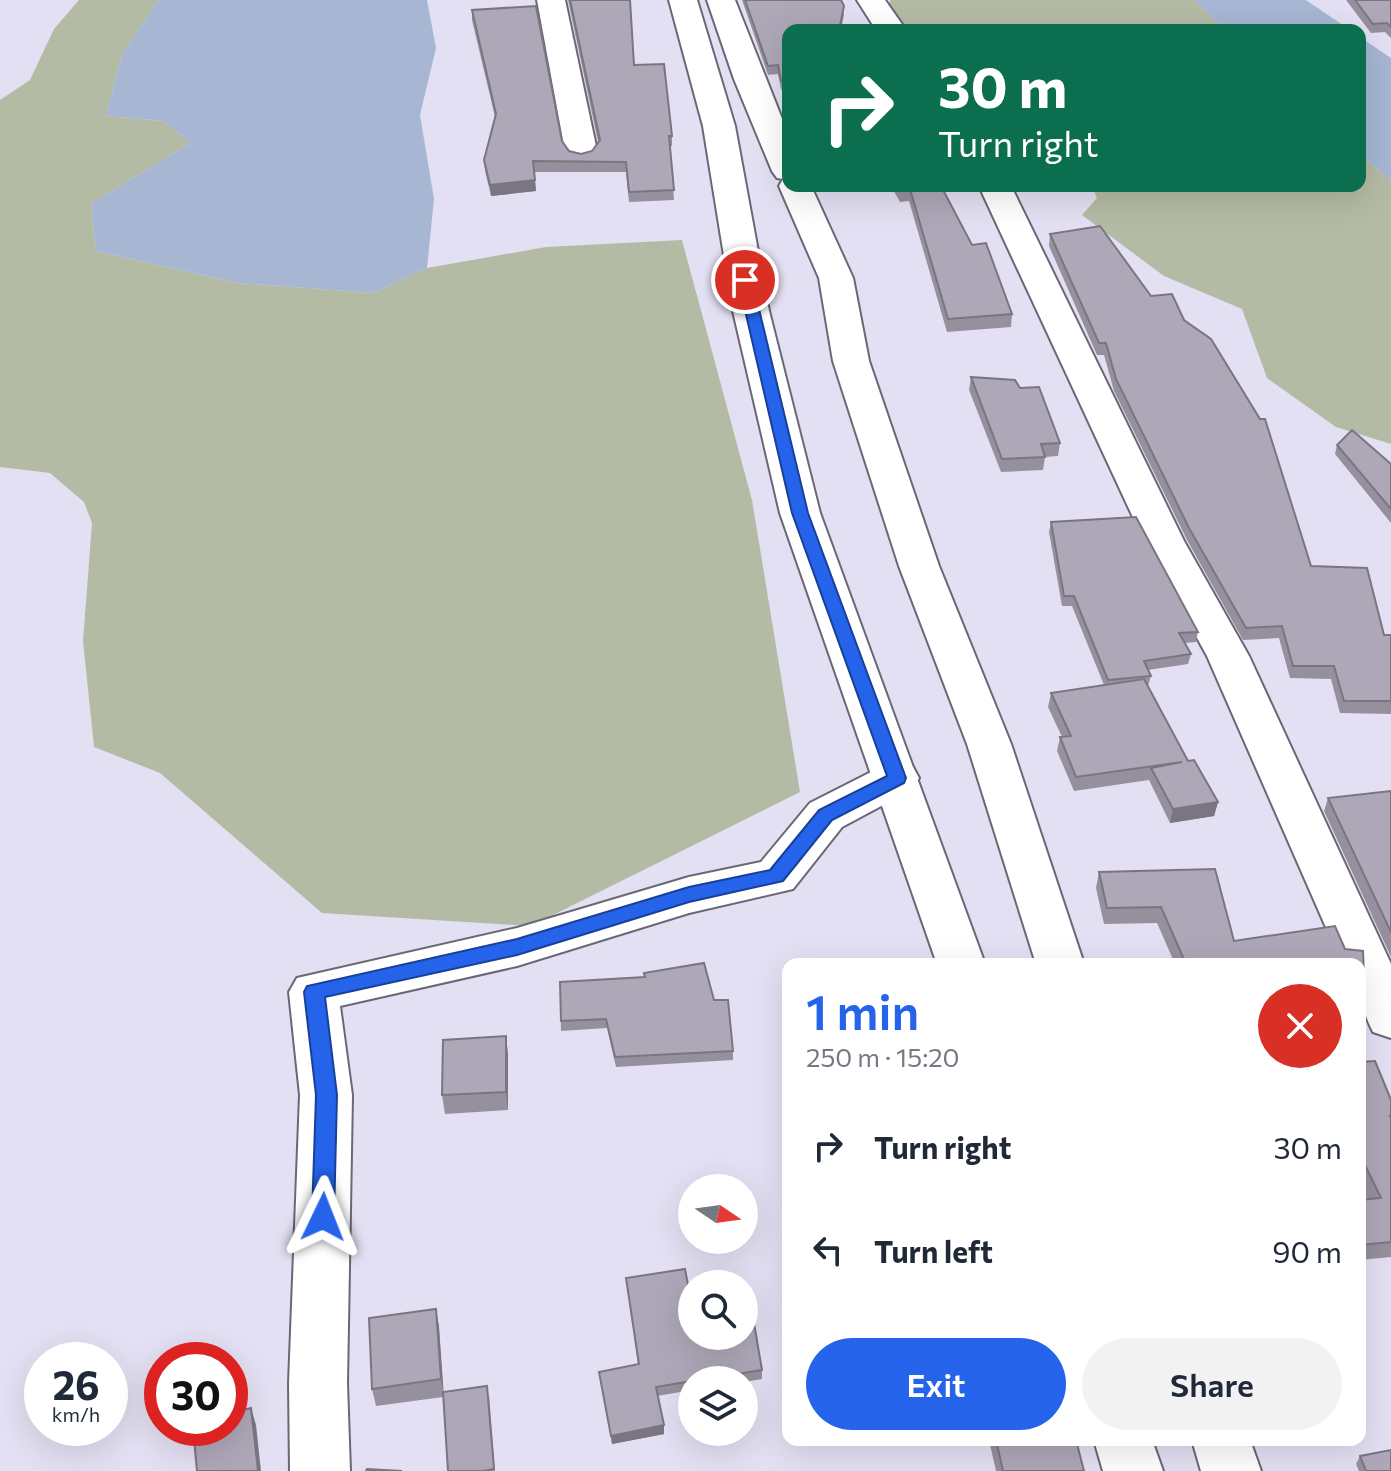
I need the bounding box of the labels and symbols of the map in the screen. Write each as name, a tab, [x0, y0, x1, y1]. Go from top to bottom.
pin	[711, 246, 779, 314]
north arrow	[678, 1174, 758, 1254]
position arrow	[281, 1175, 365, 1259]
speed limit sign: 30	[144, 1342, 248, 1446]

